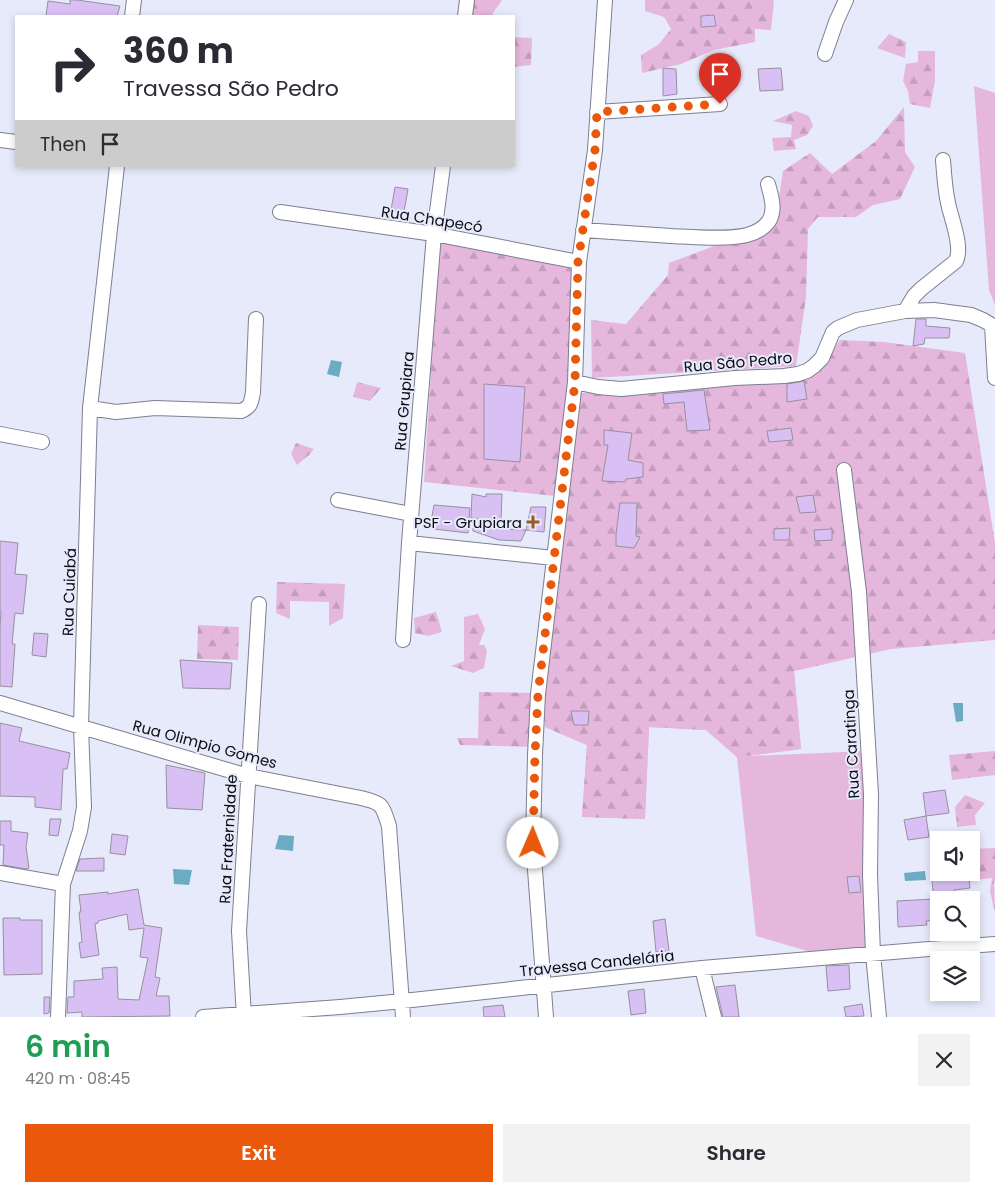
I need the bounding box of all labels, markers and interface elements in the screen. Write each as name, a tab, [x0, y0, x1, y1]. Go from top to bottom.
text: 360 m	[123, 26, 234, 75]
icon: right	[40, 35, 105, 100]
pin	[699, 53, 741, 104]
icon: arrive	[706, 60, 734, 88]
text: Travessa São Pedro	[123, 73, 339, 104]
icon: arrive	[96, 130, 124, 158]
text: Then	[40, 131, 86, 158]
street label: Rua Chapecó	[380, 201, 484, 237]
street label: Rua São Pedro	[683, 347, 793, 377]
street label: Rua Grupiara	[389, 351, 419, 451]
place label: PSF - Grupiara	[414, 512, 522, 533]
marker: PSF - Grupiara	[526, 515, 540, 529]
street label: Rua Cuiabá	[57, 548, 81, 636]
street label: Rua Caratinga	[838, 689, 864, 799]
street label: Rua Olimpio Gomes	[130, 715, 280, 773]
street label: Rua Fraternidade	[214, 774, 242, 904]
position arrow	[506, 816, 558, 868]
map controls	[930, 831, 980, 1001]
button: sound	[930, 831, 980, 881]
button: search	[930, 891, 980, 941]
street label: Travessa Candelária	[519, 944, 675, 982]
button: layers	[930, 951, 980, 1001]
text: 6 min	[25, 1025, 111, 1068]
button: close	[918, 1034, 970, 1086]
text: 420 m · 08:45	[25, 1067, 131, 1090]
button: Exit	[25, 1124, 493, 1182]
button: Share	[503, 1124, 970, 1182]

